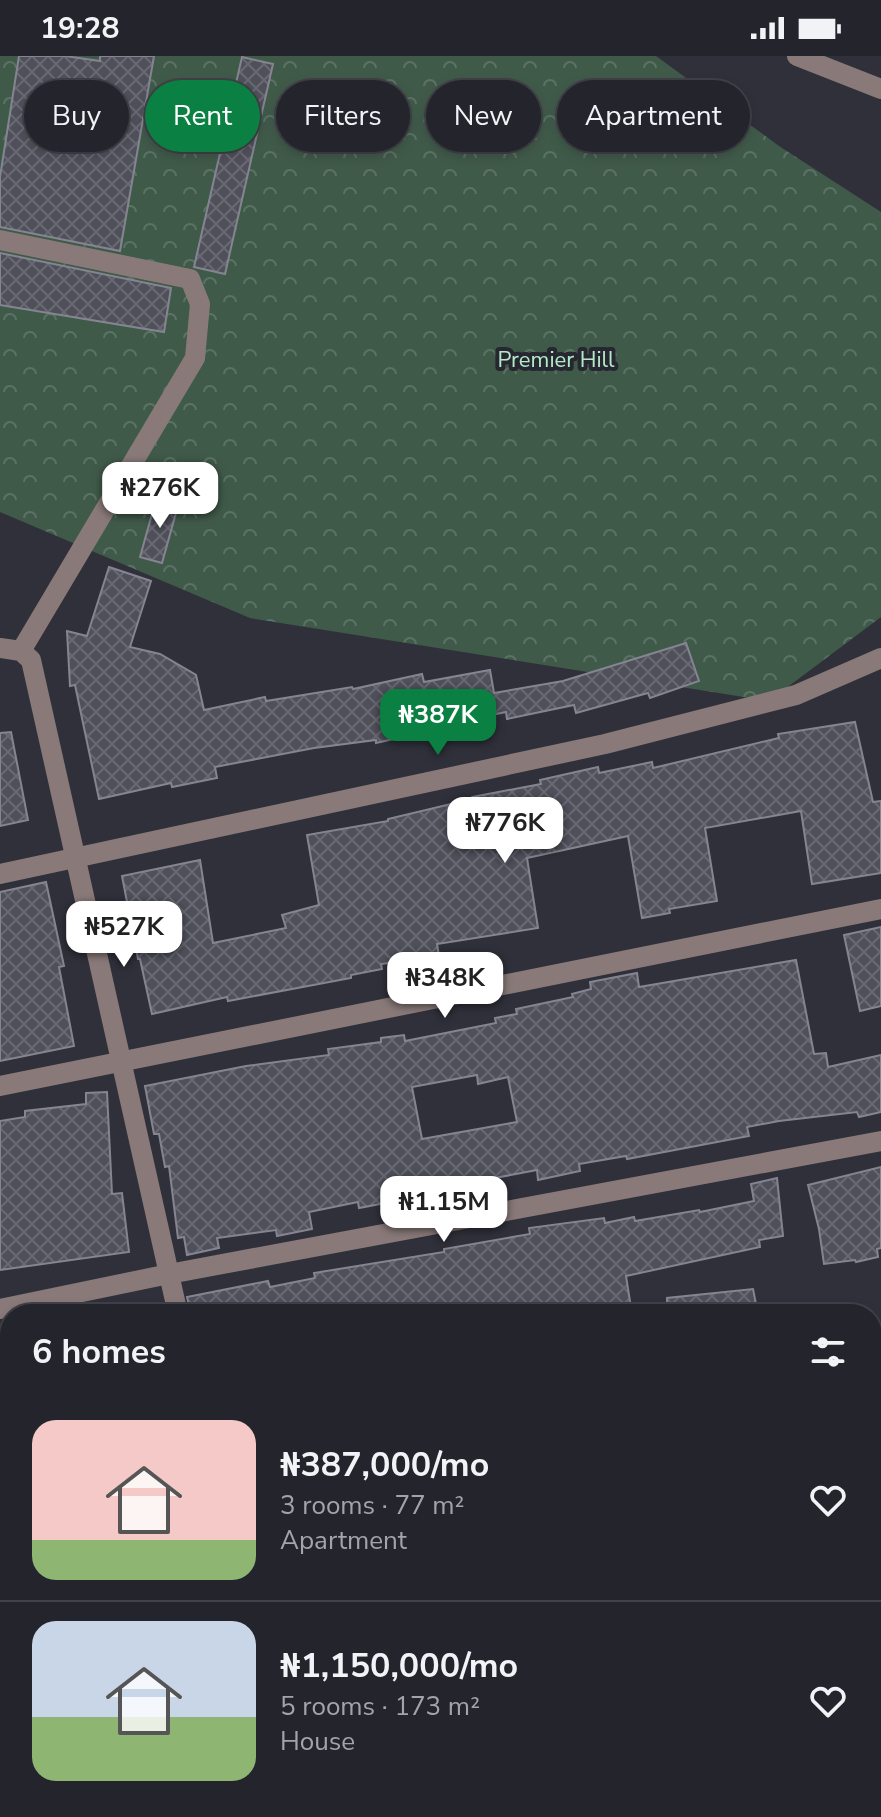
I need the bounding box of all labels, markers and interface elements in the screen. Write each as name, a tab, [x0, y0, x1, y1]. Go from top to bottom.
text: 19:28	[40, 8, 119, 49]
chip: Buy	[24, 80, 129, 152]
chip: Rent	[145, 80, 260, 152]
chip: Filters	[276, 80, 410, 152]
chip: New	[426, 80, 541, 152]
chip: Apartment	[557, 80, 750, 152]
park label: Premier Hill	[497, 345, 615, 375]
pin: ₦276K	[104, 462, 216, 530]
text: ₦276K	[120, 470, 200, 505]
pin: ₦387K	[382, 689, 494, 757]
text: ₦387K	[398, 697, 478, 732]
pin: ₦776K	[449, 797, 561, 865]
text: ₦776K	[465, 805, 545, 840]
pin: ₦527K	[68, 901, 180, 969]
text: ₦527K	[84, 909, 164, 944]
pin: ₦348K	[389, 952, 501, 1020]
text: ₦348K	[405, 960, 485, 995]
pin: ₦1.15M	[379, 1176, 509, 1244]
text: ₦1.15M	[398, 1184, 490, 1219]
text: 6 homes	[32, 1329, 166, 1375]
icon: filters	[806, 1330, 850, 1374]
text: ₦387,000/mo	[280, 1442, 489, 1488]
icon: home	[96, 1452, 192, 1548]
icon: heart	[806, 1478, 850, 1522]
text: 3 rooms · 77 m²	[280, 1488, 464, 1523]
text: Apartment	[280, 1523, 407, 1558]
text: ₦1,150,000/mo	[280, 1643, 518, 1689]
icon: home	[96, 1653, 192, 1749]
icon: heart	[806, 1679, 850, 1723]
text: 5 rooms · 173 m²	[280, 1689, 480, 1724]
text: House	[280, 1724, 355, 1759]

